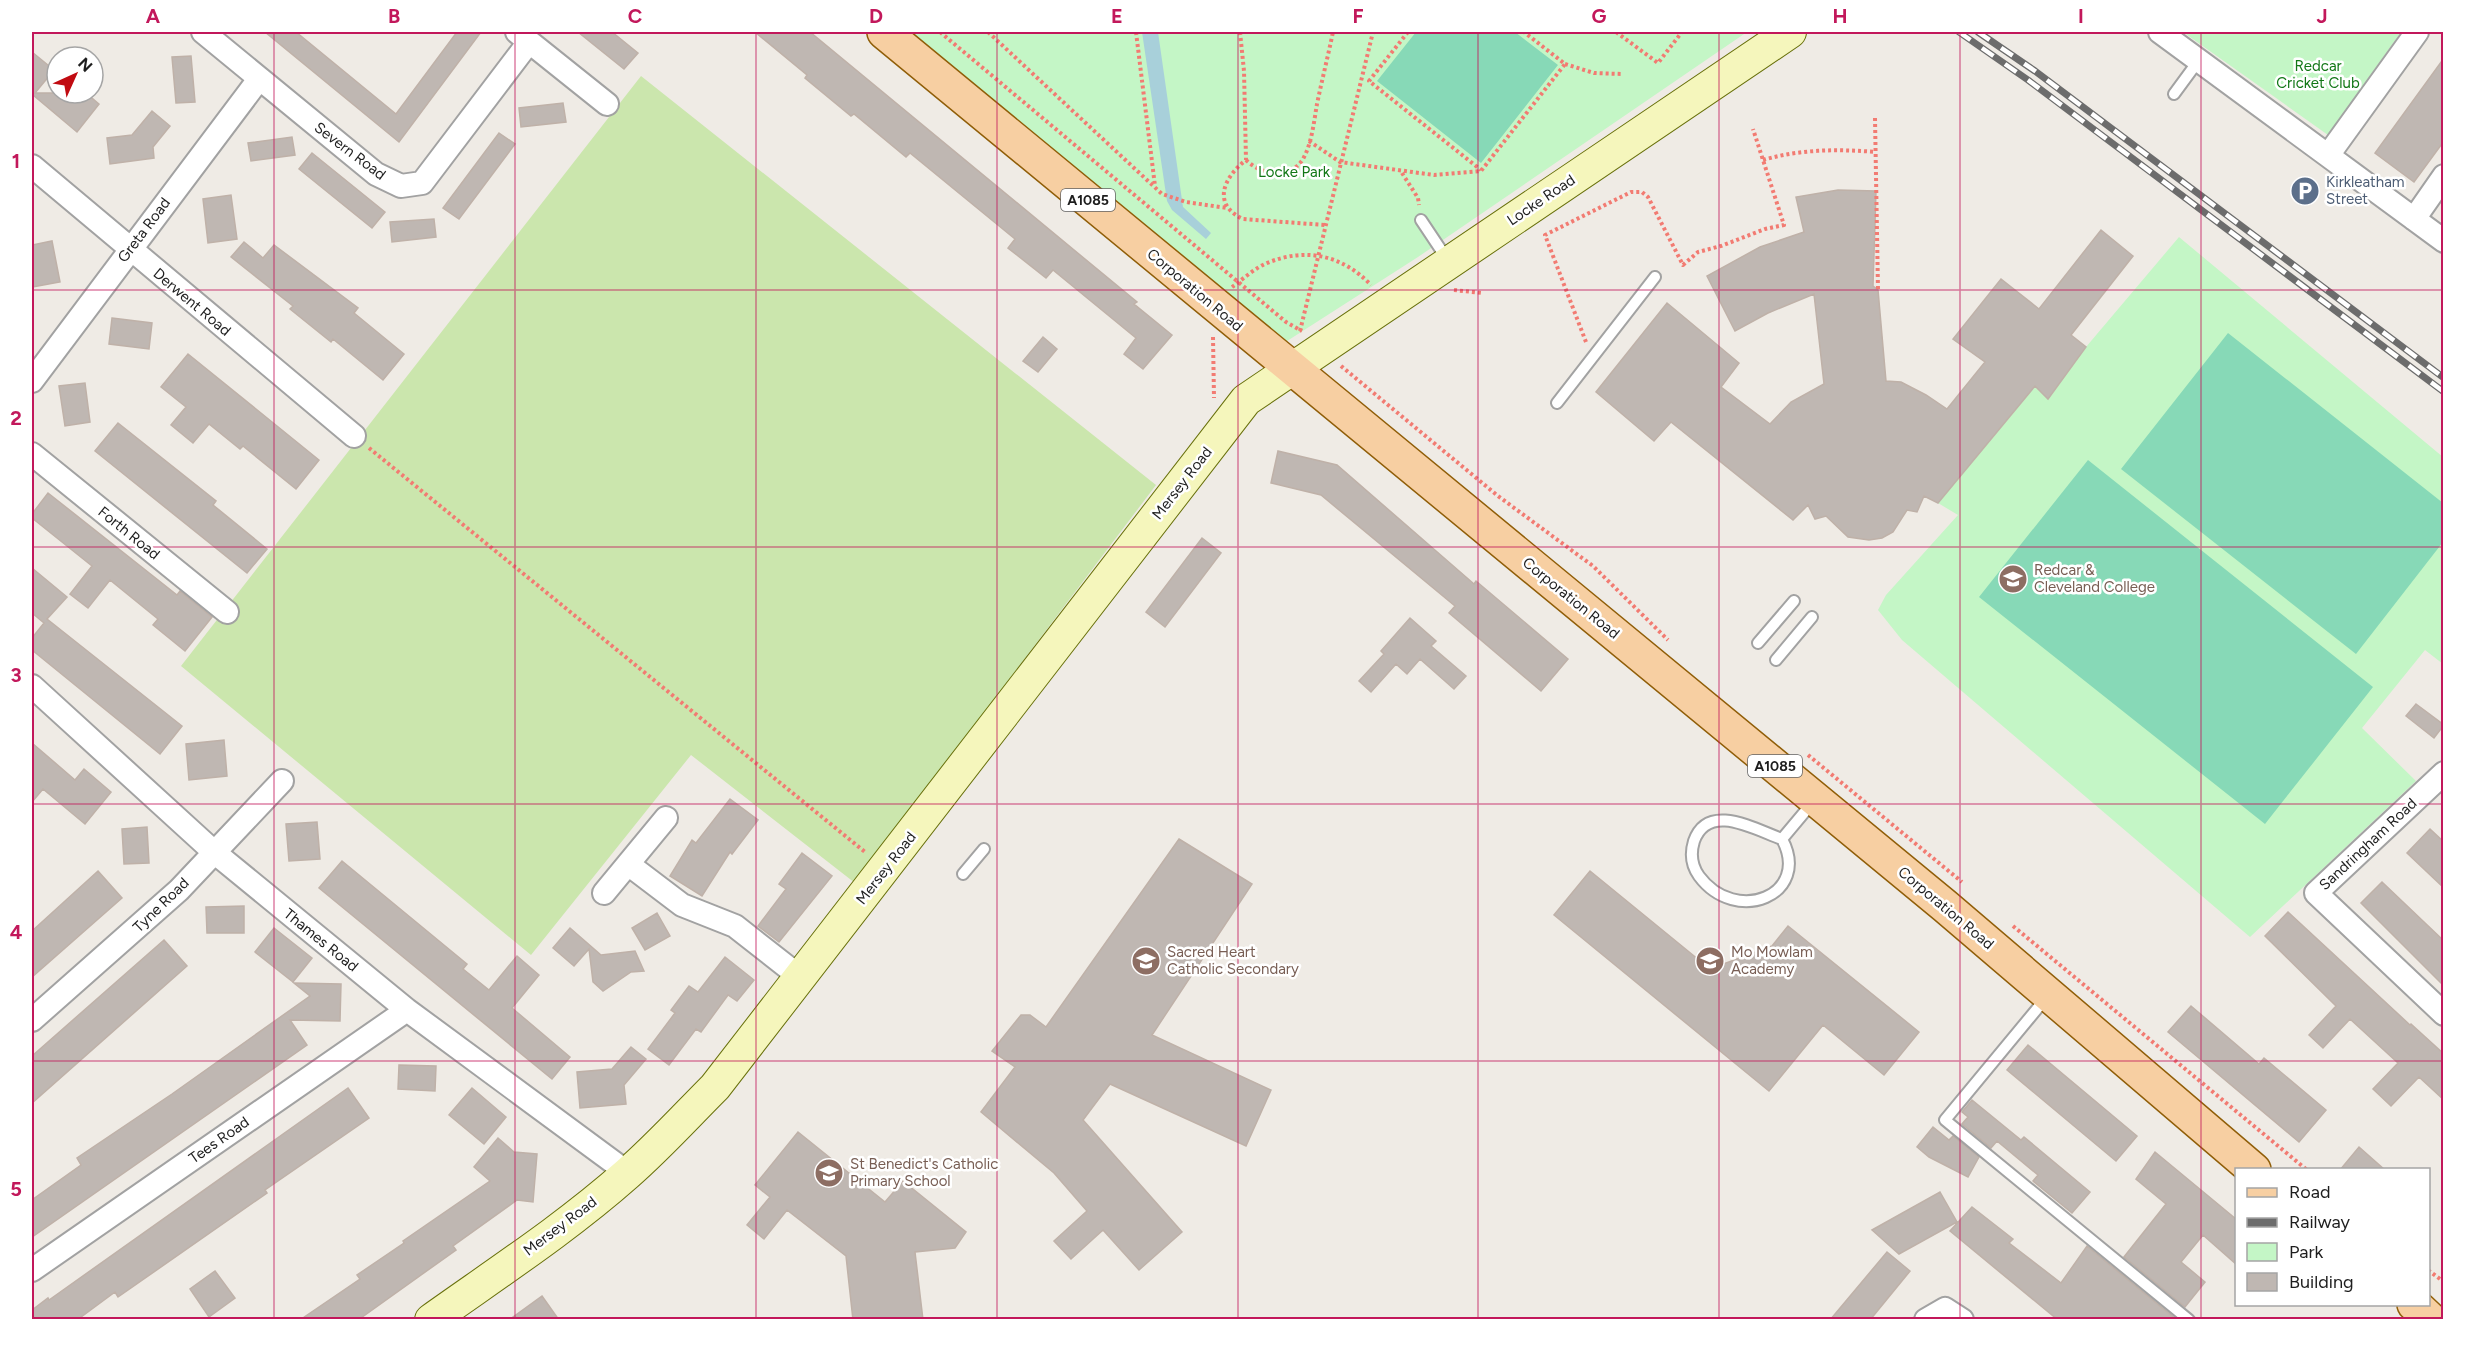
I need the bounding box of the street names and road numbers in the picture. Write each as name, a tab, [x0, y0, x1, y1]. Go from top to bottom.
street label: Severn Road	[311, 118, 389, 184]
street label: Locke Road	[1504, 171, 1578, 229]
road number: A1085	[1061, 189, 1115, 211]
street label: Greta Road	[114, 194, 174, 266]
street label: Corporation Road	[1144, 245, 1246, 335]
street label: Derwent Road	[150, 264, 234, 340]
street label: Mersey Road	[1148, 443, 1216, 523]
street label: Forth Road	[95, 503, 163, 563]
street label: Corporation Road	[1519, 553, 1623, 643]
road number: A1085	[1748, 755, 1802, 777]
street label: Sandringham Road	[2316, 794, 2420, 894]
street label: Mersey Road	[852, 828, 920, 908]
street label: Corporation Road	[1895, 863, 1997, 953]
street label: Tyne Road	[129, 874, 193, 936]
street label: Thames Road	[280, 905, 362, 975]
street label: Tees Road	[186, 1113, 252, 1167]
street label: Mersey Road	[520, 1193, 600, 1259]

